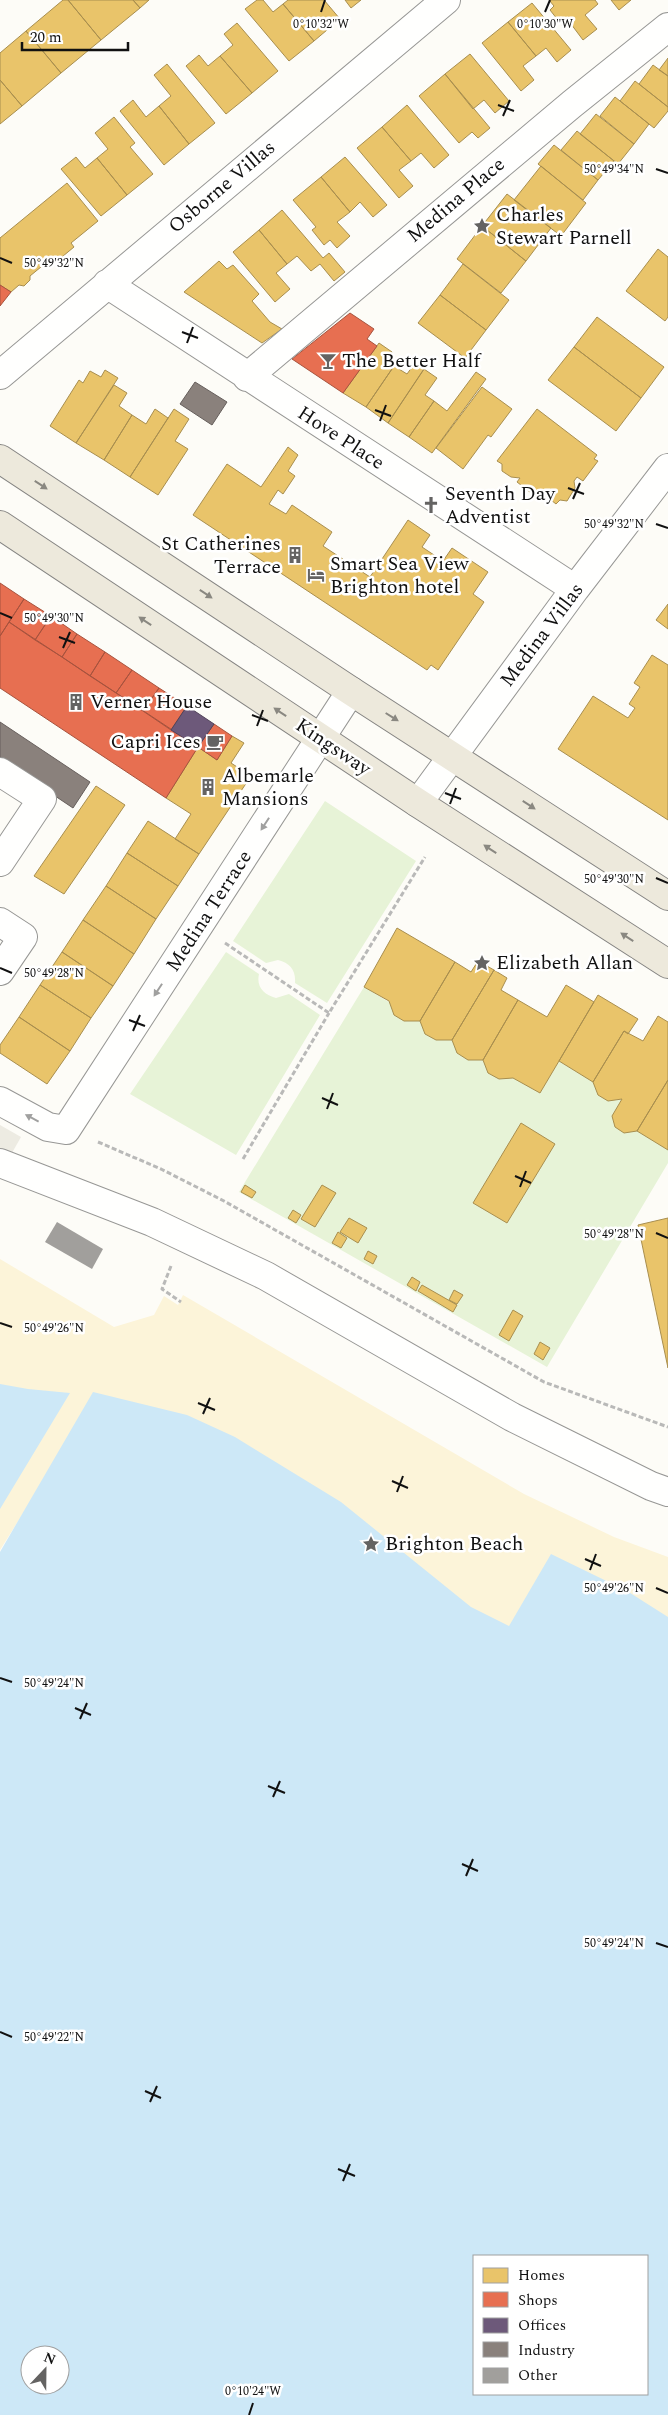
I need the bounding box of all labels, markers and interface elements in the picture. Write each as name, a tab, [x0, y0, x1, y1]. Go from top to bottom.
text: 0°10'32"W	[293, 15, 349, 34]
text: 0°10'30"W	[517, 15, 573, 34]
scale bar	[22, 20, 129, 52]
text: 20 m	[30, 26, 62, 49]
street label: Osborne Villas	[162, 133, 282, 241]
street label: Medina Place	[400, 150, 512, 250]
text: 50°49'34"N	[584, 160, 644, 179]
place label: Charles Stewart Parnell	[496, 200, 632, 253]
place icon: Charles Stewart Parnell	[472, 216, 492, 236]
text: 50°49'32"N	[24, 254, 84, 273]
place label: The Better Half	[342, 346, 482, 376]
bar icon: The Better Half	[318, 351, 338, 371]
street label: Hove Place	[291, 398, 391, 478]
place label: Seventh Day Adventist	[445, 479, 557, 532]
one-way arrow	[34, 480, 48, 490]
church icon: Seventh Day Adventist	[421, 495, 441, 515]
text: 50°49'32"N	[584, 515, 644, 534]
place label: St Catherines Terrace	[161, 529, 281, 582]
building icon: St Catherines Terrace	[285, 545, 305, 565]
place label: Smart Sea View Brighton hotel	[330, 549, 470, 602]
hotel icon: Smart Sea View Brighton hotel	[306, 565, 326, 585]
street label: Medina Villas	[493, 577, 591, 693]
one-way arrow	[199, 589, 212, 599]
text: 50°49'30"N	[24, 609, 84, 628]
one-way arrow	[138, 616, 151, 626]
place label: Verner House	[90, 687, 212, 717]
building icon: Verner House	[66, 692, 86, 712]
one-way arrow	[273, 707, 287, 717]
street label: Kingsway	[289, 711, 378, 784]
one-way arrow	[386, 712, 399, 722]
place label: Capri Ices	[110, 727, 201, 757]
cafe icon: Capri Ices	[205, 732, 225, 752]
place label: Albemarle Mansions	[222, 761, 314, 814]
building icon: Albemarle Mansions	[198, 777, 218, 797]
one-way arrow	[522, 800, 535, 810]
one-way arrow	[261, 817, 270, 830]
street label: Medina Terrace	[158, 844, 260, 978]
one-way arrow	[484, 845, 497, 854]
text: 50°49'30"N	[584, 870, 644, 889]
one-way arrow	[621, 932, 634, 942]
place label: Elizabeth Allan	[496, 948, 633, 978]
place icon: Elizabeth Allan	[472, 953, 492, 973]
text: 50°49'28"N	[24, 964, 84, 983]
one-way arrow	[153, 983, 163, 996]
one-way arrow	[25, 1114, 39, 1122]
text: 50°49'28"N	[584, 1225, 644, 1244]
text: 50°49'26"N	[24, 1319, 84, 1338]
place label: Brighton Beach	[385, 1529, 523, 1559]
place icon: Brighton Beach	[361, 1534, 381, 1554]
text: 50°49'26"N	[584, 1579, 644, 1598]
text: 50°49'24"N	[24, 1674, 84, 1693]
text: 50°49'24"N	[584, 1934, 644, 1953]
text: 50°49'22"N	[24, 2028, 84, 2047]
legend	[473, 2255, 648, 2395]
text: Homes	[518, 2264, 565, 2287]
text: Shops	[518, 2289, 558, 2312]
text: Offices	[518, 2314, 566, 2337]
text: Industry	[518, 2339, 575, 2362]
north arrow	[20, 2345, 70, 2395]
text: N	[40, 2347, 59, 2370]
text: Other	[518, 2364, 557, 2387]
text: 0°10'24"W	[225, 2382, 281, 2401]

